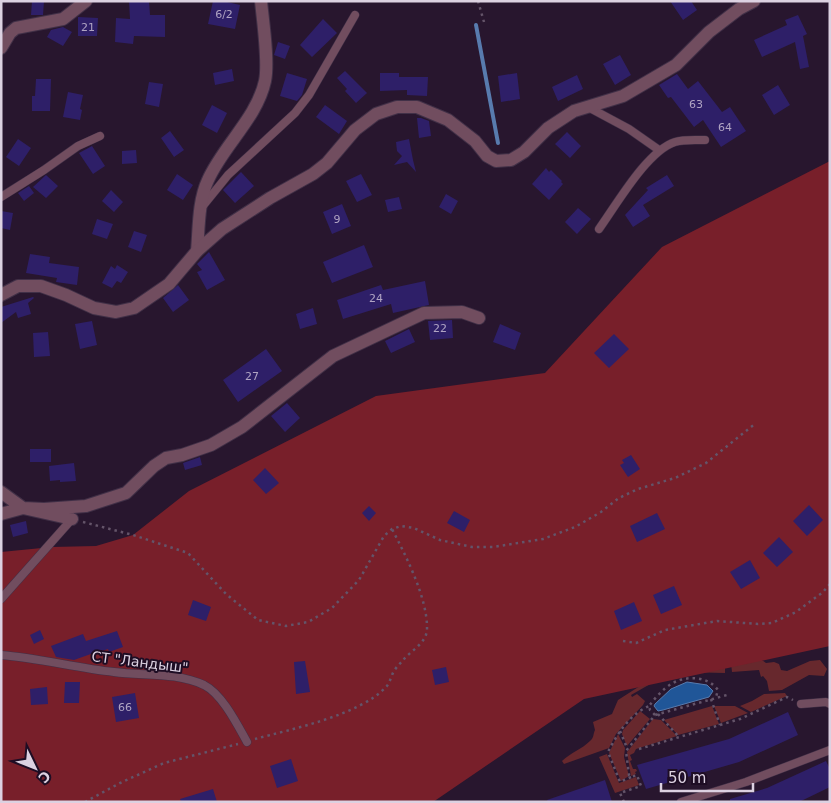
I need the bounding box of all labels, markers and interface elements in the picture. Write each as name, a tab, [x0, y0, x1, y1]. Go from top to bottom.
house number: 6/2	[215, 8, 233, 21]
house number: 21	[81, 21, 95, 34]
house number: 63	[689, 98, 703, 111]
house number: 64	[718, 121, 732, 134]
house number: 9	[334, 213, 341, 226]
house number: 24	[369, 292, 383, 305]
house number: 22	[433, 322, 447, 335]
house number: 27	[245, 370, 259, 383]
street label: СТ "Ландыш"	[91, 648, 189, 676]
house number: 66	[118, 701, 132, 714]
north arrow	[10, 743, 60, 793]
scale bar	[661, 760, 754, 792]
text: С	[35, 768, 54, 786]
text: 50 m	[668, 769, 706, 787]

